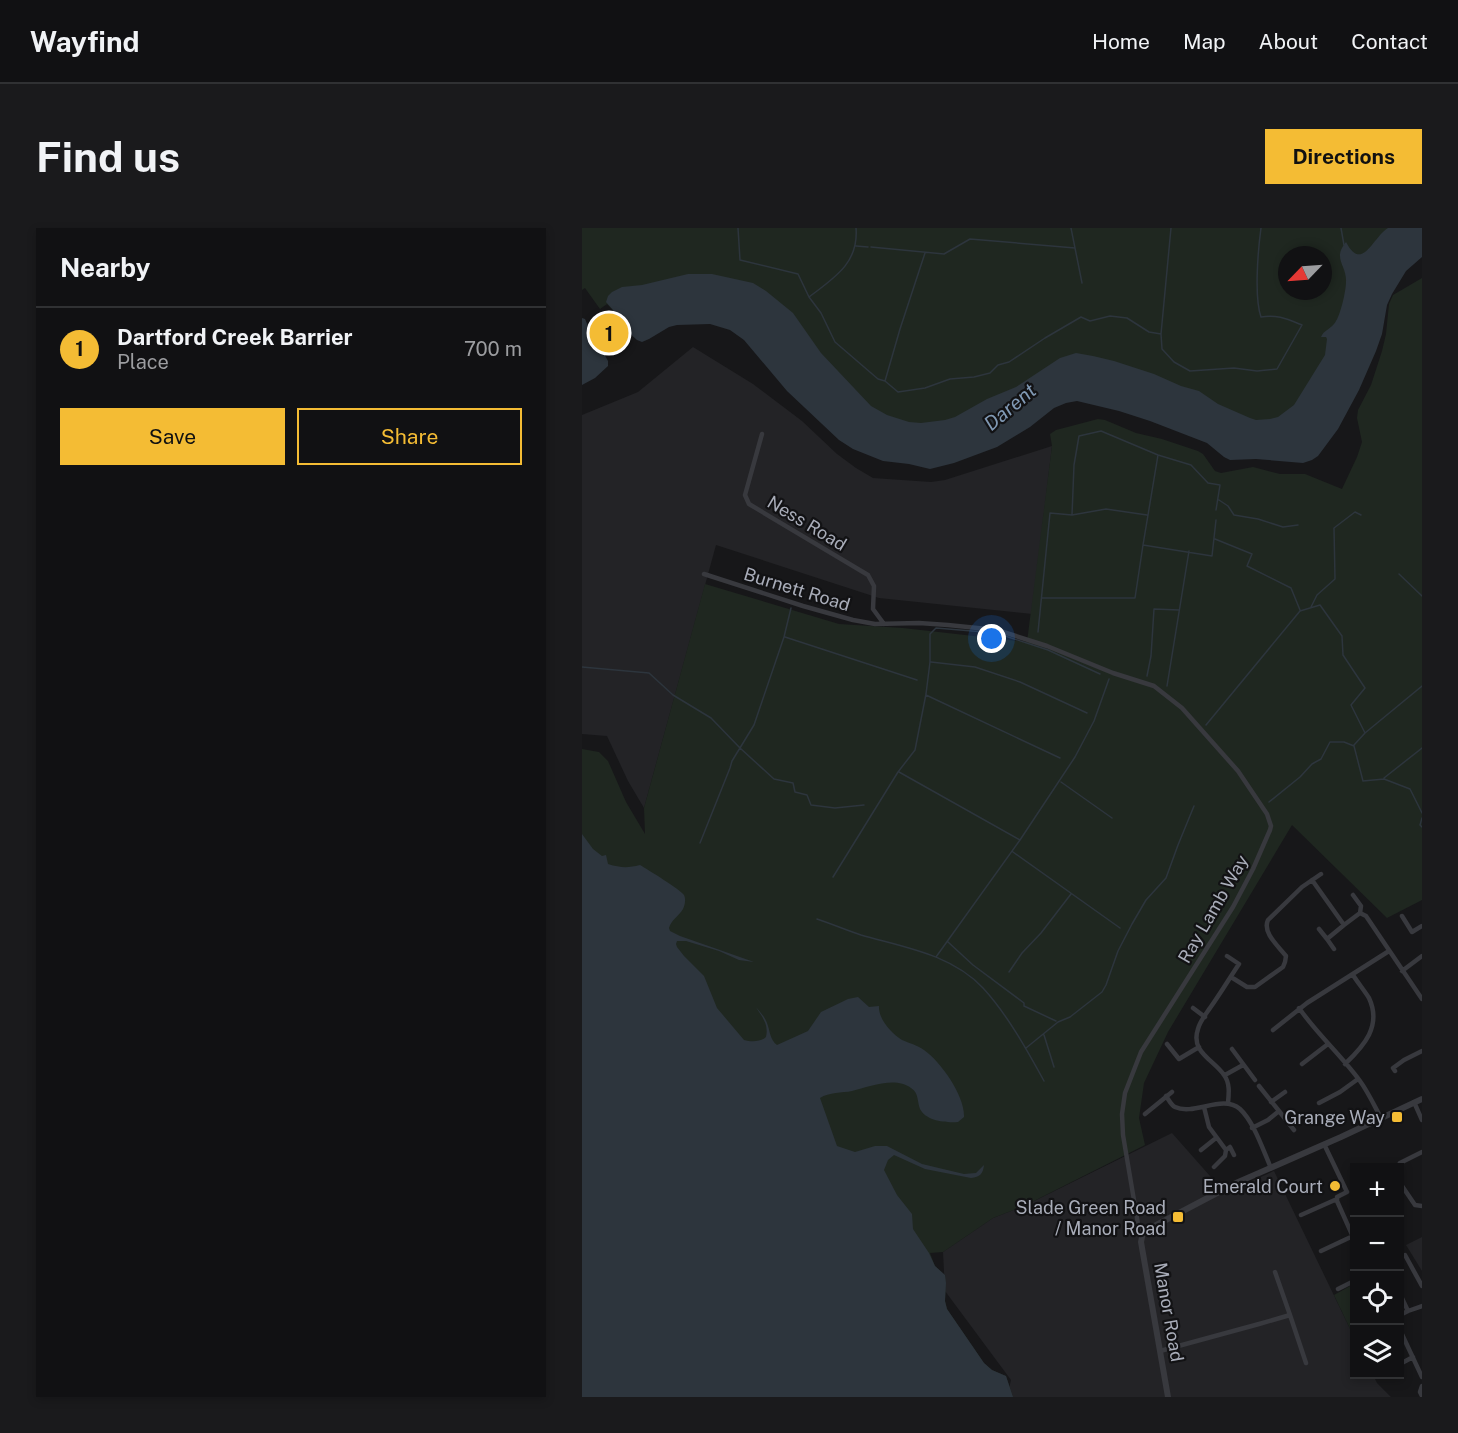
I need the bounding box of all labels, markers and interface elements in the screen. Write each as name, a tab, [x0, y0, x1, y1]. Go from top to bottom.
text: Wayfind	[30, 25, 140, 58]
text: Home	[1092, 29, 1150, 54]
text: Map	[1183, 29, 1226, 54]
text: About	[1259, 29, 1318, 54]
text: Contact	[1351, 29, 1428, 54]
button: Directions	[1265, 129, 1422, 184]
text: Find us	[36, 132, 180, 181]
north arrow	[1278, 246, 1332, 300]
text: Nearby	[60, 252, 150, 283]
pin: 1	[590, 310, 628, 356]
text: Dartford Creek Barrier	[117, 324, 353, 350]
text: 1	[75, 337, 84, 361]
text: 700 m	[464, 337, 522, 361]
text: Place	[117, 350, 169, 374]
water label: Darent	[979, 378, 1041, 436]
button: Save	[60, 408, 285, 465]
button: Share	[297, 408, 522, 465]
street label: Ness Road	[764, 491, 850, 555]
street label: Burnett Road	[741, 563, 853, 615]
your location	[977, 624, 1006, 653]
street label: Ray Lamb Way	[1174, 851, 1253, 967]
place label: Grange Way	[1284, 1107, 1385, 1128]
marker: Grange Way	[1390, 1110, 1404, 1124]
map controls	[1350, 1163, 1404, 1379]
button: +	[1350, 1163, 1404, 1217]
place label: Emerald Court	[1203, 1176, 1323, 1197]
marker: Emerald Court	[1328, 1179, 1342, 1193]
place label: Slade Green Road / Manor Road	[1016, 1197, 1166, 1239]
marker: Slade Green Road / Manor Road	[1171, 1210, 1185, 1224]
button: −	[1350, 1217, 1404, 1271]
street label: Manor Road	[1150, 1261, 1188, 1363]
button: locate	[1350, 1271, 1404, 1325]
button: layers	[1350, 1325, 1404, 1379]

